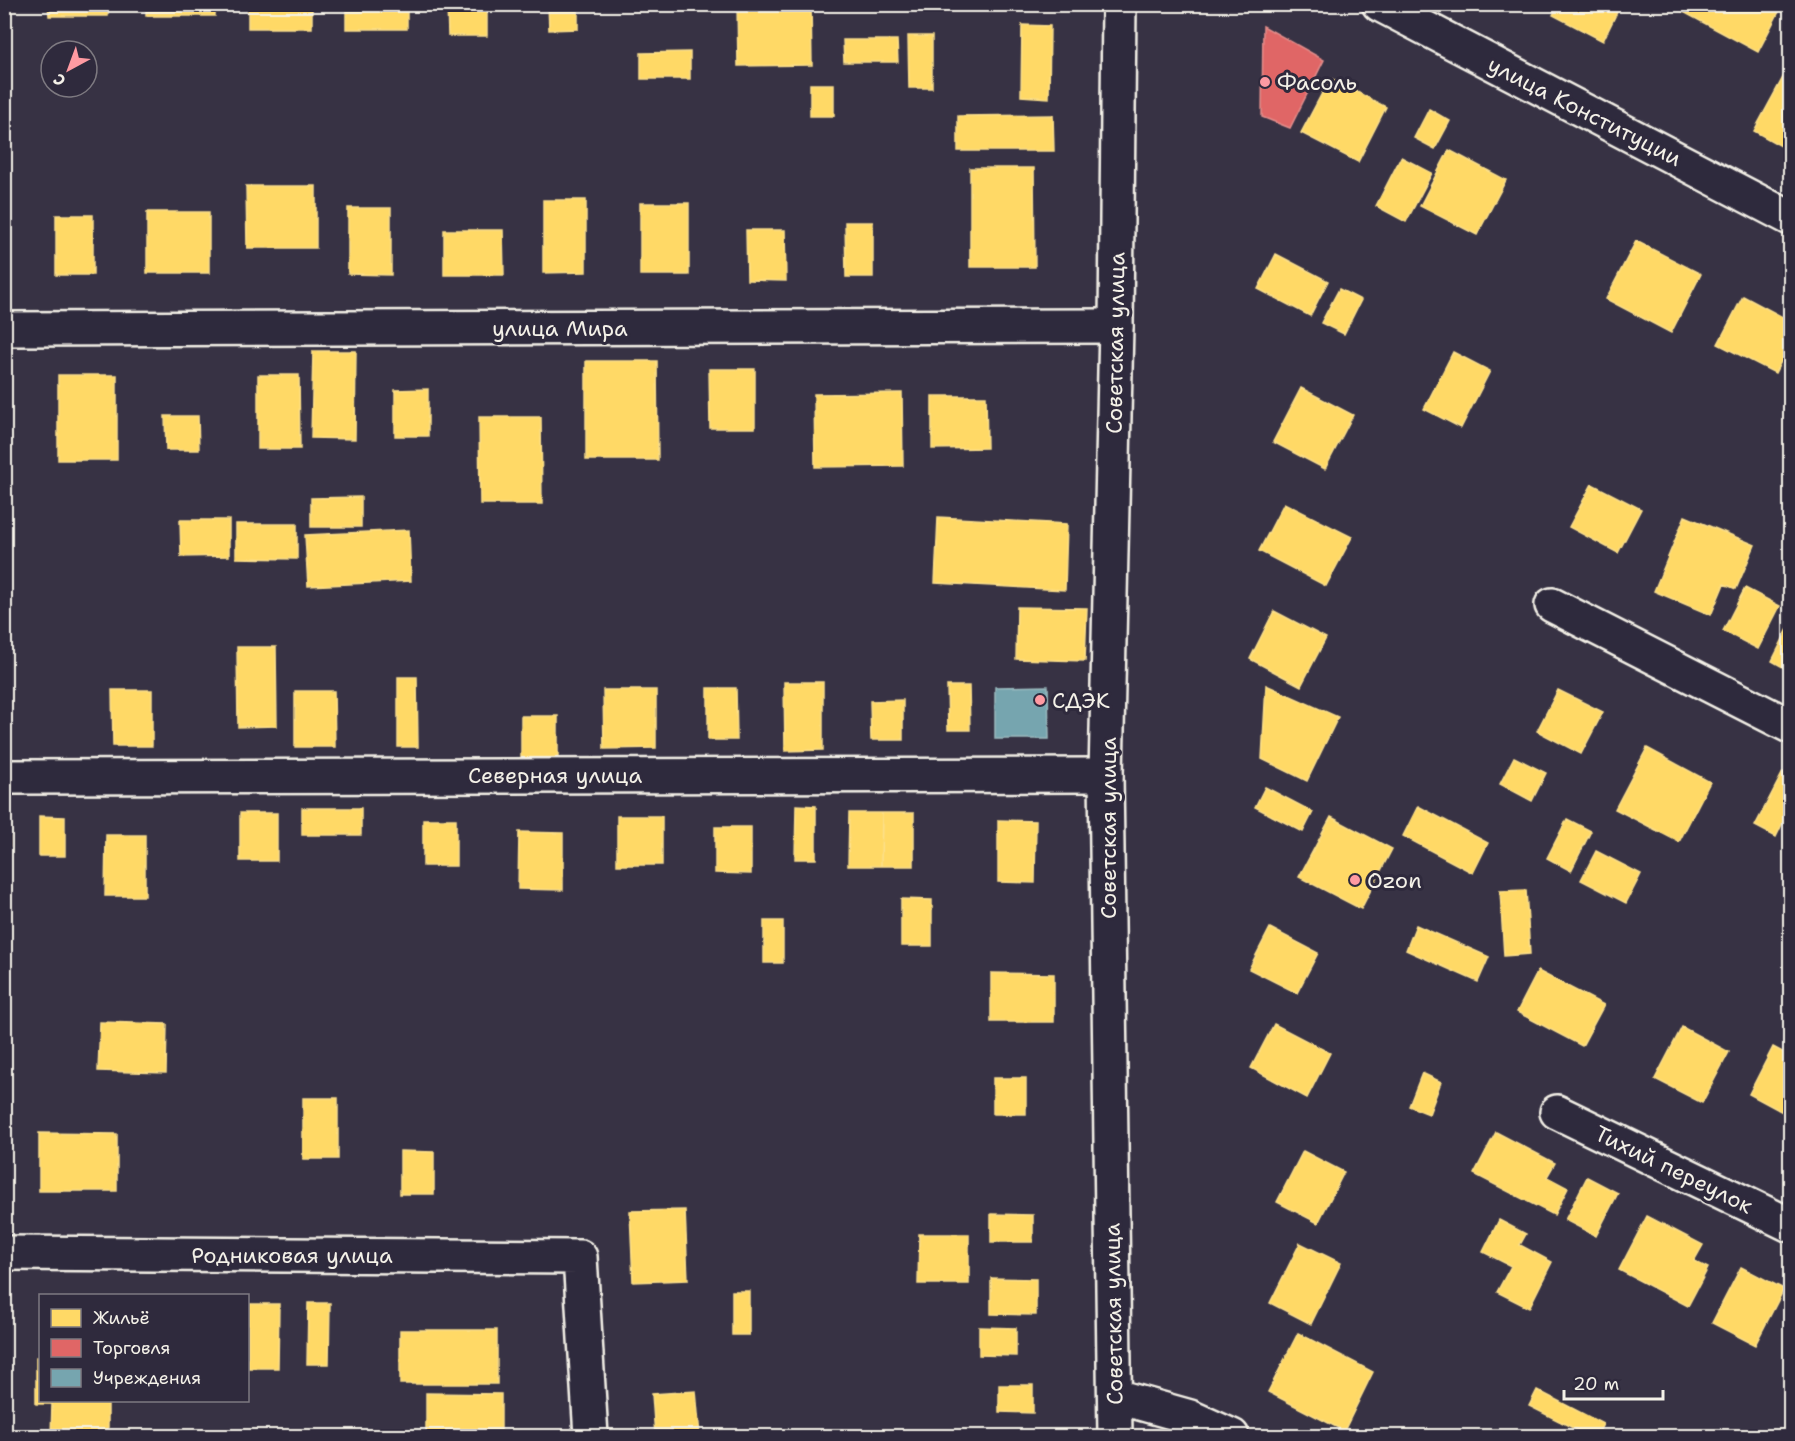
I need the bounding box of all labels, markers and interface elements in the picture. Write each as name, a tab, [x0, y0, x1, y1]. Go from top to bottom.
north arrow	[39, 39, 99, 99]
street label: улица Конституции	[1483, 50, 1687, 173]
place label: Фасоль	[1277, 68, 1357, 97]
text: С	[49, 69, 70, 91]
marker: Фасоль	[1258, 75, 1272, 89]
street label: Советская улица	[1099, 251, 1132, 434]
street label: улица Мира	[492, 314, 628, 343]
place label: СДЭК	[1052, 686, 1110, 715]
marker: СДЭК	[1033, 693, 1047, 707]
street label: Советская улица	[1094, 737, 1123, 919]
street label: Северная улица	[468, 761, 642, 790]
place label: Ozon	[1367, 866, 1422, 895]
marker: Ozon	[1348, 873, 1362, 887]
street label: Тихий переулок	[1590, 1119, 1758, 1220]
street label: Советская улица	[1097, 1222, 1130, 1405]
street label: Родниковая улица	[191, 1241, 393, 1270]
legend	[39, 1294, 249, 1402]
text: Жильё	[93, 1306, 150, 1330]
text: Торговля	[93, 1336, 171, 1360]
scale bar	[1564, 1363, 1663, 1401]
text: Учреждения	[93, 1366, 201, 1390]
text: 20 m	[1573, 1372, 1619, 1396]

